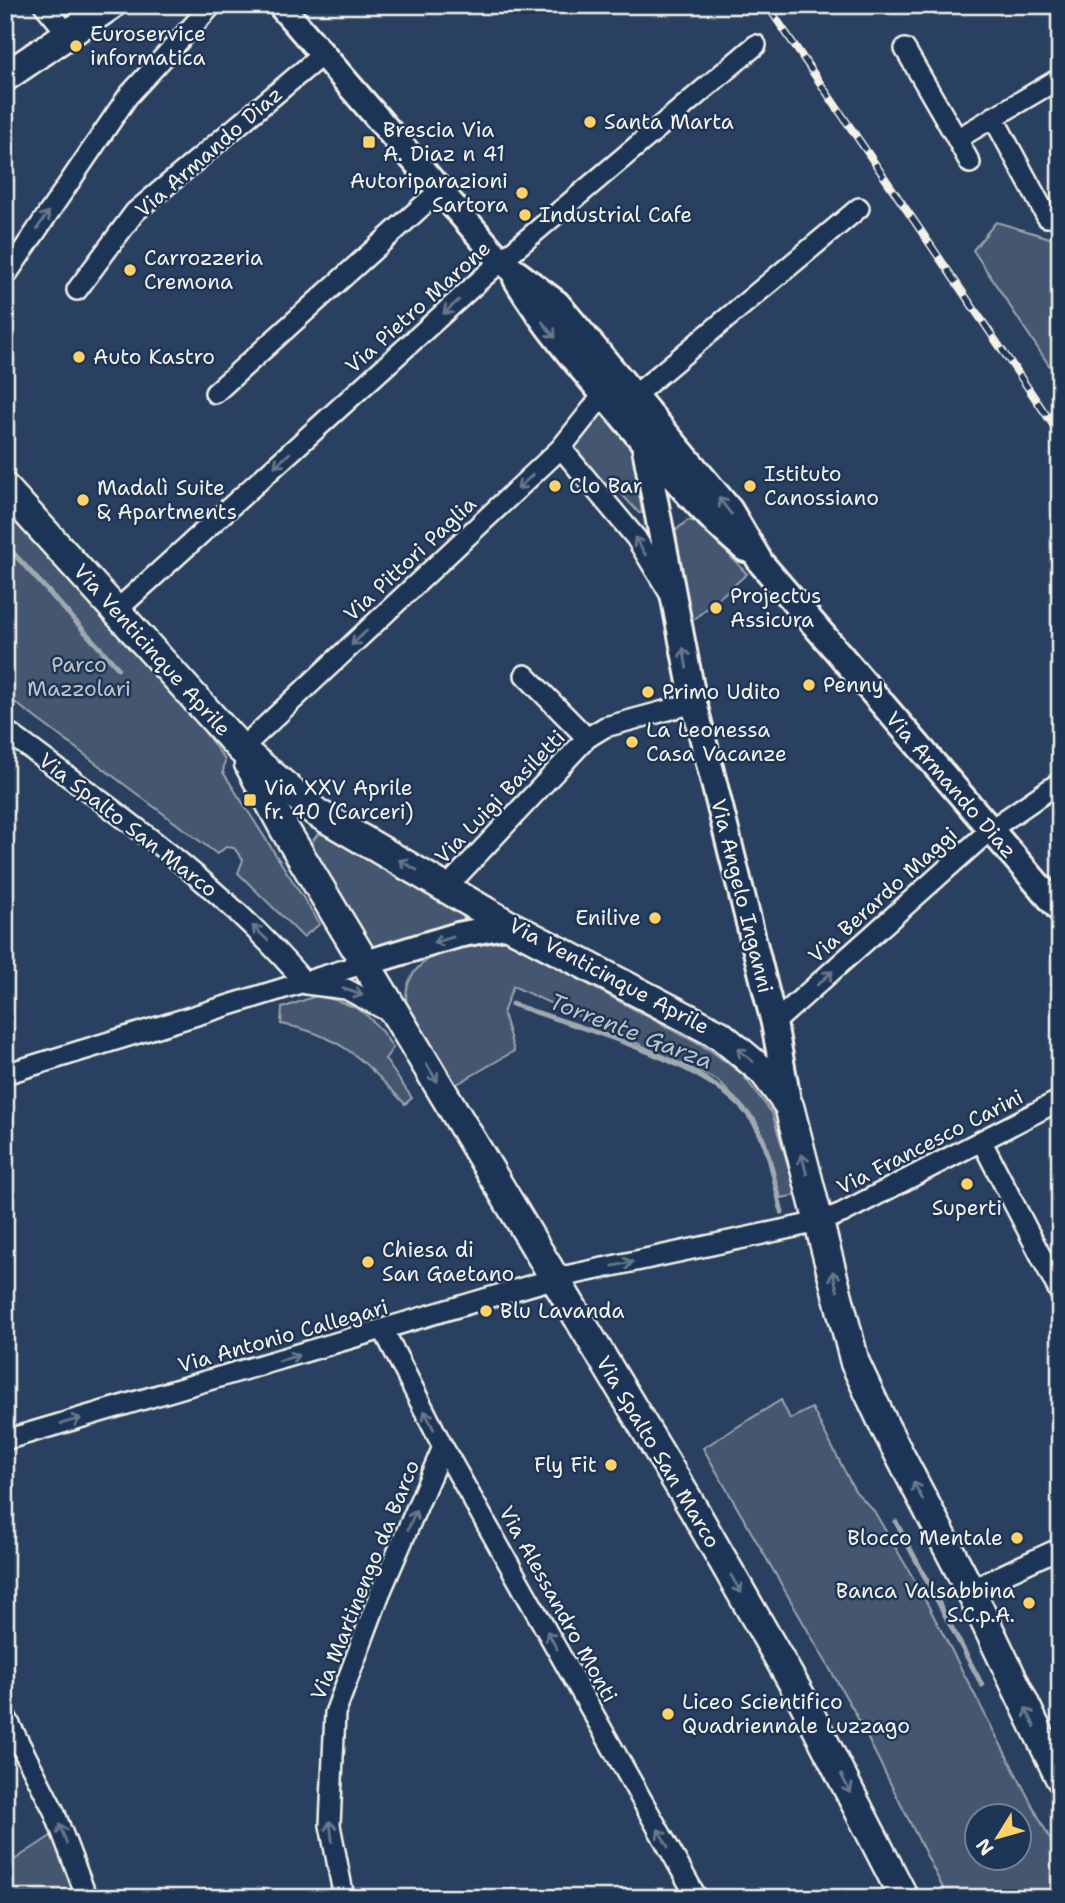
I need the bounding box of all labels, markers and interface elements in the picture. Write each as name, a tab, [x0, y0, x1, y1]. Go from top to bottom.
place label: Euroservice informatica	[90, 20, 206, 72]
marker: Euroservice informatica	[68, 38, 84, 54]
street label: Via Armando Diaz	[130, 80, 288, 224]
place label: Santa Marta	[604, 108, 734, 136]
marker: Santa Marta	[582, 114, 598, 130]
place label: Brescia Via A. Diaz n 41	[383, 116, 505, 168]
marker: Brescia Via A. Diaz n 41	[361, 134, 377, 150]
place label: Autoriparazioni Sartora	[350, 167, 508, 219]
marker: Autoriparazioni Sartora	[514, 185, 530, 201]
place label: Industrial Cafe	[539, 201, 692, 229]
marker: Industrial Cafe	[517, 207, 533, 223]
one-way arrow	[37, 211, 51, 231]
street label: Via Pietro Marone	[340, 234, 496, 380]
place label: Carrozzeria Cremona	[144, 244, 263, 296]
marker: Carrozzeria Cremona	[122, 262, 138, 278]
one-way arrow	[442, 299, 460, 315]
one-way arrow	[541, 320, 557, 338]
place label: Auto Kastro	[93, 343, 215, 371]
marker: Auto Kastro	[71, 349, 87, 365]
one-way arrow	[273, 452, 291, 468]
place label: Istituto Canossiano	[764, 460, 879, 512]
place label: Clo Bar	[569, 472, 643, 500]
one-way arrow	[517, 473, 534, 490]
place label: Madalì Suite & Apartments	[97, 474, 237, 526]
marker: Clo Bar	[547, 478, 563, 494]
marker: Istituto Canossiano	[742, 478, 758, 494]
street label: Via Pittori Paglia	[338, 490, 482, 628]
marker: Madalì Suite & Apartments	[75, 492, 91, 508]
one-way arrow	[717, 497, 733, 515]
one-way arrow	[633, 536, 647, 556]
street label: Via Venticinque Aprile	[67, 558, 237, 742]
place label: Projectus Assicura	[730, 582, 821, 634]
marker: Projectus Assicura	[708, 600, 724, 616]
one-way arrow	[351, 629, 368, 646]
one-way arrow	[678, 647, 692, 670]
park label: Parco Mazzolari	[27, 651, 131, 703]
place label: Penny	[823, 671, 884, 699]
marker: Penny	[801, 677, 817, 693]
place label: Primo Udito	[662, 678, 781, 706]
marker: Primo Udito	[640, 684, 656, 700]
street label: Via Armando Diaz	[879, 706, 1023, 864]
place label: La Leonessa Casa Vacanze	[646, 716, 787, 768]
street label: Via Luigi Basiletti	[429, 724, 571, 870]
marker: La Leonessa Casa Vacanze	[624, 734, 640, 750]
street label: Via Spalto San Marco	[33, 746, 223, 904]
place label: Via XXV Aprile fr. 40 (Carceri)	[264, 774, 414, 826]
marker: Via XXV Aprile fr. 40 (Carceri)	[242, 792, 258, 808]
street label: Via Angelo Inganni	[704, 796, 780, 996]
street label: Via Berardo Maggi	[803, 821, 963, 969]
one-way arrow	[398, 858, 418, 872]
place label: Enilive	[575, 904, 641, 932]
marker: Enilive	[647, 910, 663, 926]
street label: Via Venticinque Aprile	[504, 911, 714, 1041]
one-way arrow	[252, 925, 269, 942]
one-way arrow	[432, 934, 454, 947]
one-way arrow	[816, 969, 833, 986]
water label: Torrente Garza	[545, 986, 717, 1076]
one-way arrow	[342, 987, 364, 999]
one-way arrow	[736, 1047, 754, 1063]
one-way arrow	[425, 1063, 439, 1083]
street label: Via Francesco Carini	[832, 1083, 1028, 1201]
one-way arrow	[797, 1153, 810, 1176]
marker: Superti	[959, 1176, 975, 1192]
place label: Superti	[932, 1194, 1002, 1222]
place label: Chiesa di San Gaetano	[382, 1236, 514, 1288]
marker: Chiesa di San Gaetano	[360, 1254, 376, 1270]
one-way arrow	[611, 1257, 634, 1271]
one-way arrow	[828, 1270, 841, 1292]
street label: Via Antonio Callegari	[175, 1293, 391, 1379]
place label: Blu Lavanda	[500, 1297, 625, 1325]
marker: Blu Lavanda	[478, 1303, 494, 1319]
one-way arrow	[278, 1351, 300, 1364]
street label: Via Spalto San Marco	[589, 1351, 727, 1553]
one-way arrow	[422, 1410, 436, 1431]
one-way arrow	[59, 1414, 82, 1427]
place label: Fly Fit	[534, 1451, 597, 1479]
street label: Via Martinengo da Barco	[304, 1456, 426, 1704]
marker: Fly Fit	[603, 1457, 619, 1473]
one-way arrow	[911, 1481, 925, 1502]
street label: Via Alessandro Monti	[492, 1501, 624, 1707]
one-way arrow	[406, 1510, 419, 1531]
place label: Blocco Mentale	[847, 1524, 1003, 1552]
marker: Blocco Mentale	[1009, 1530, 1025, 1546]
one-way arrow	[729, 1574, 743, 1594]
place label: Banca Valsabbina S.C.p.A.	[836, 1577, 1015, 1629]
marker: Banca Valsabbina S.C.p.A.	[1021, 1595, 1037, 1611]
one-way arrow	[545, 1630, 559, 1650]
place label: Liceo Scientifico Quadriennale Luzzago	[682, 1688, 910, 1740]
marker: Liceo Scientifico Quadriennale Luzzago	[660, 1706, 676, 1722]
one-way arrow	[1023, 1706, 1036, 1727]
one-way arrow	[839, 1773, 853, 1794]
north arrow	[964, 1801, 1034, 1871]
one-way arrow	[325, 1820, 338, 1843]
one-way arrow	[56, 1823, 69, 1845]
one-way arrow	[656, 1829, 670, 1849]
text: N	[970, 1833, 999, 1860]

